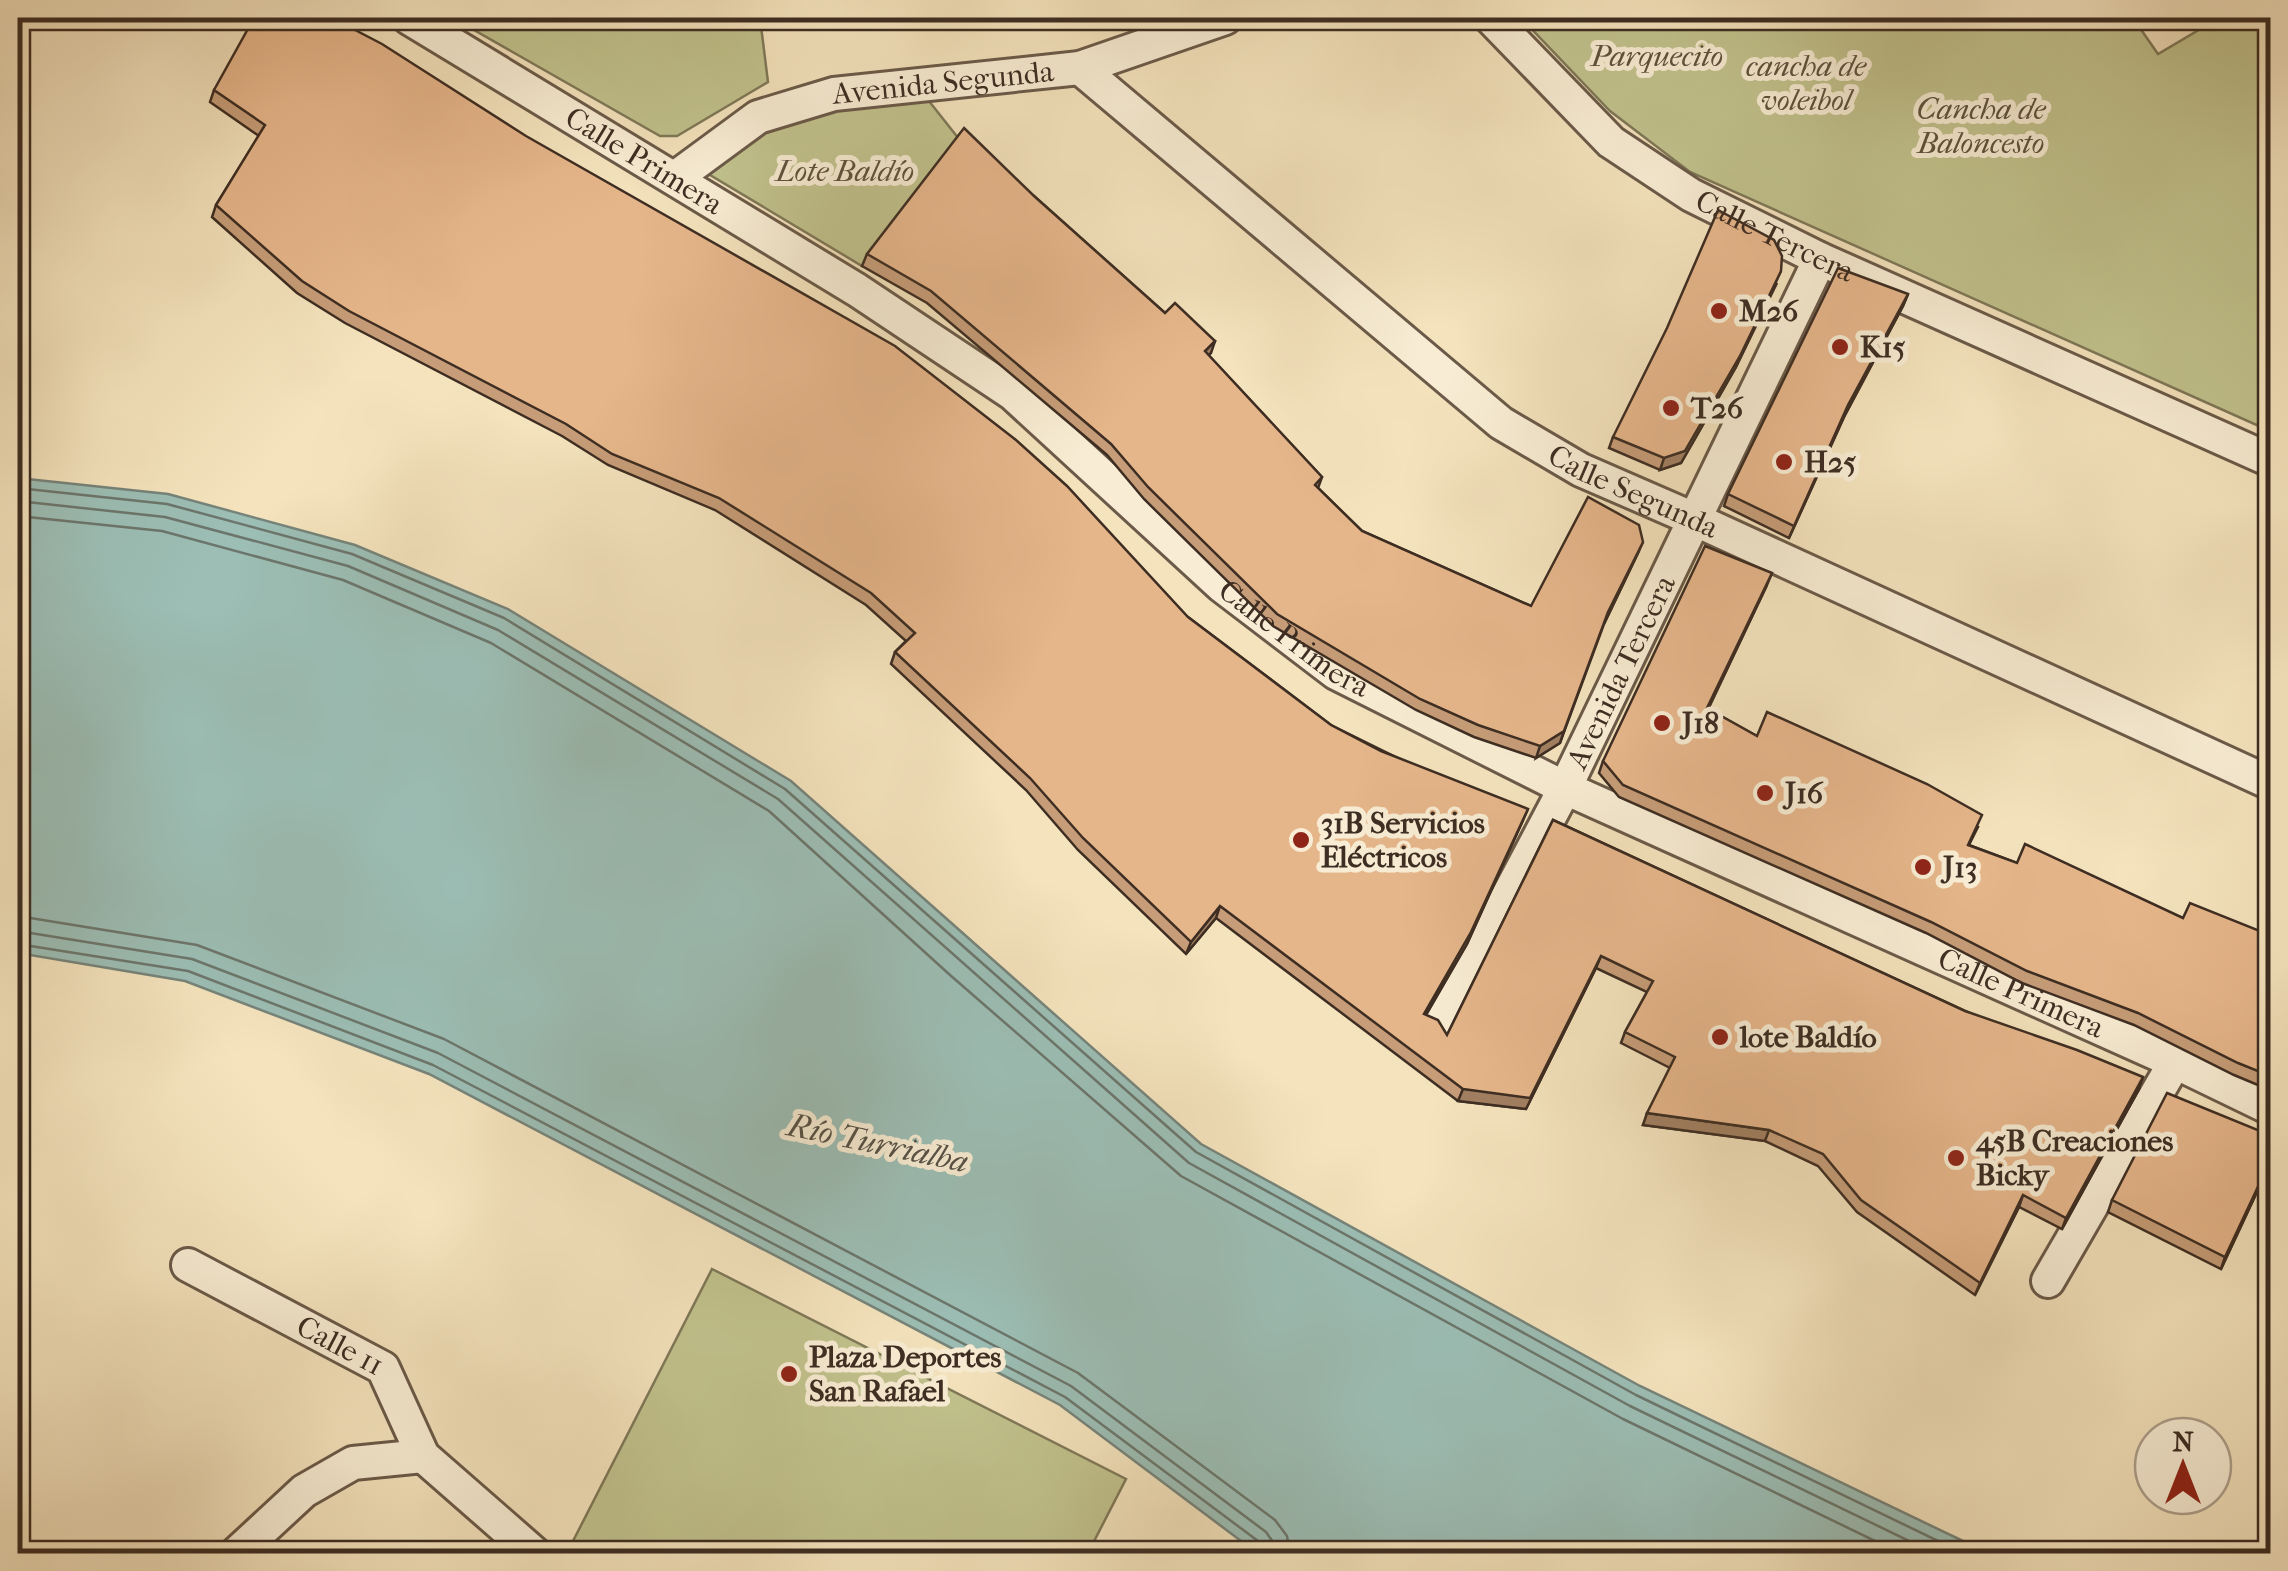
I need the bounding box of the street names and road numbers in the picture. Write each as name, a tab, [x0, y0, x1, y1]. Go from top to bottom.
street label: Avenida Segunda	[830, 54, 1056, 112]
street label: Calle Primera	[559, 100, 730, 223]
street label: Calle Tercera	[1690, 183, 1860, 290]
street label: Calle Segunda	[1542, 438, 1725, 546]
street label: Avenida Tercera	[1559, 569, 1683, 776]
street label: Calle Primera	[1212, 573, 1376, 705]
street label: Calle Primera	[1933, 941, 2110, 1046]
street label: Calle 11	[290, 1309, 389, 1383]

